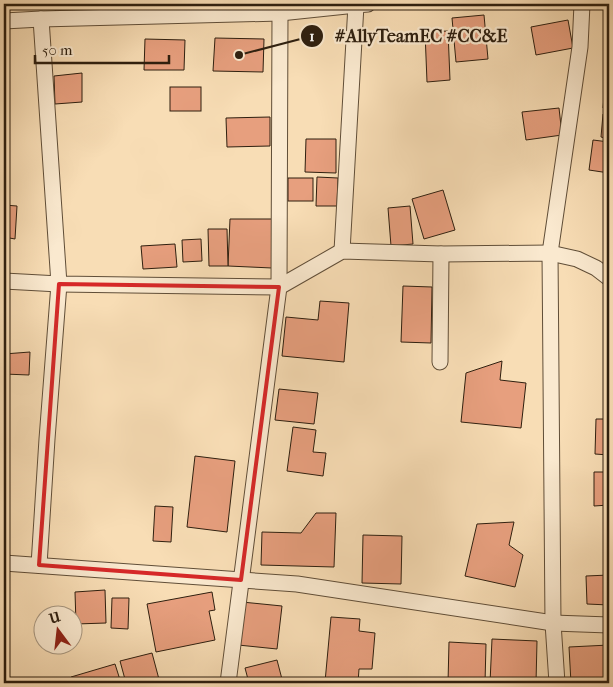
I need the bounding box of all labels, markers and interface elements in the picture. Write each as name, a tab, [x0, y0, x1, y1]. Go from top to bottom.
callout: #AllyTeamEC #CC&E	[299, 20, 517, 53]
text: #AllyTeamEC #CC&E	[335, 26, 507, 47]
text: 1	[309, 27, 315, 45]
scale bar	[35, 32, 169, 64]
text: 50 m	[42, 41, 73, 59]
north arrow	[32, 604, 82, 654]
text: U	[46, 608, 62, 628]

